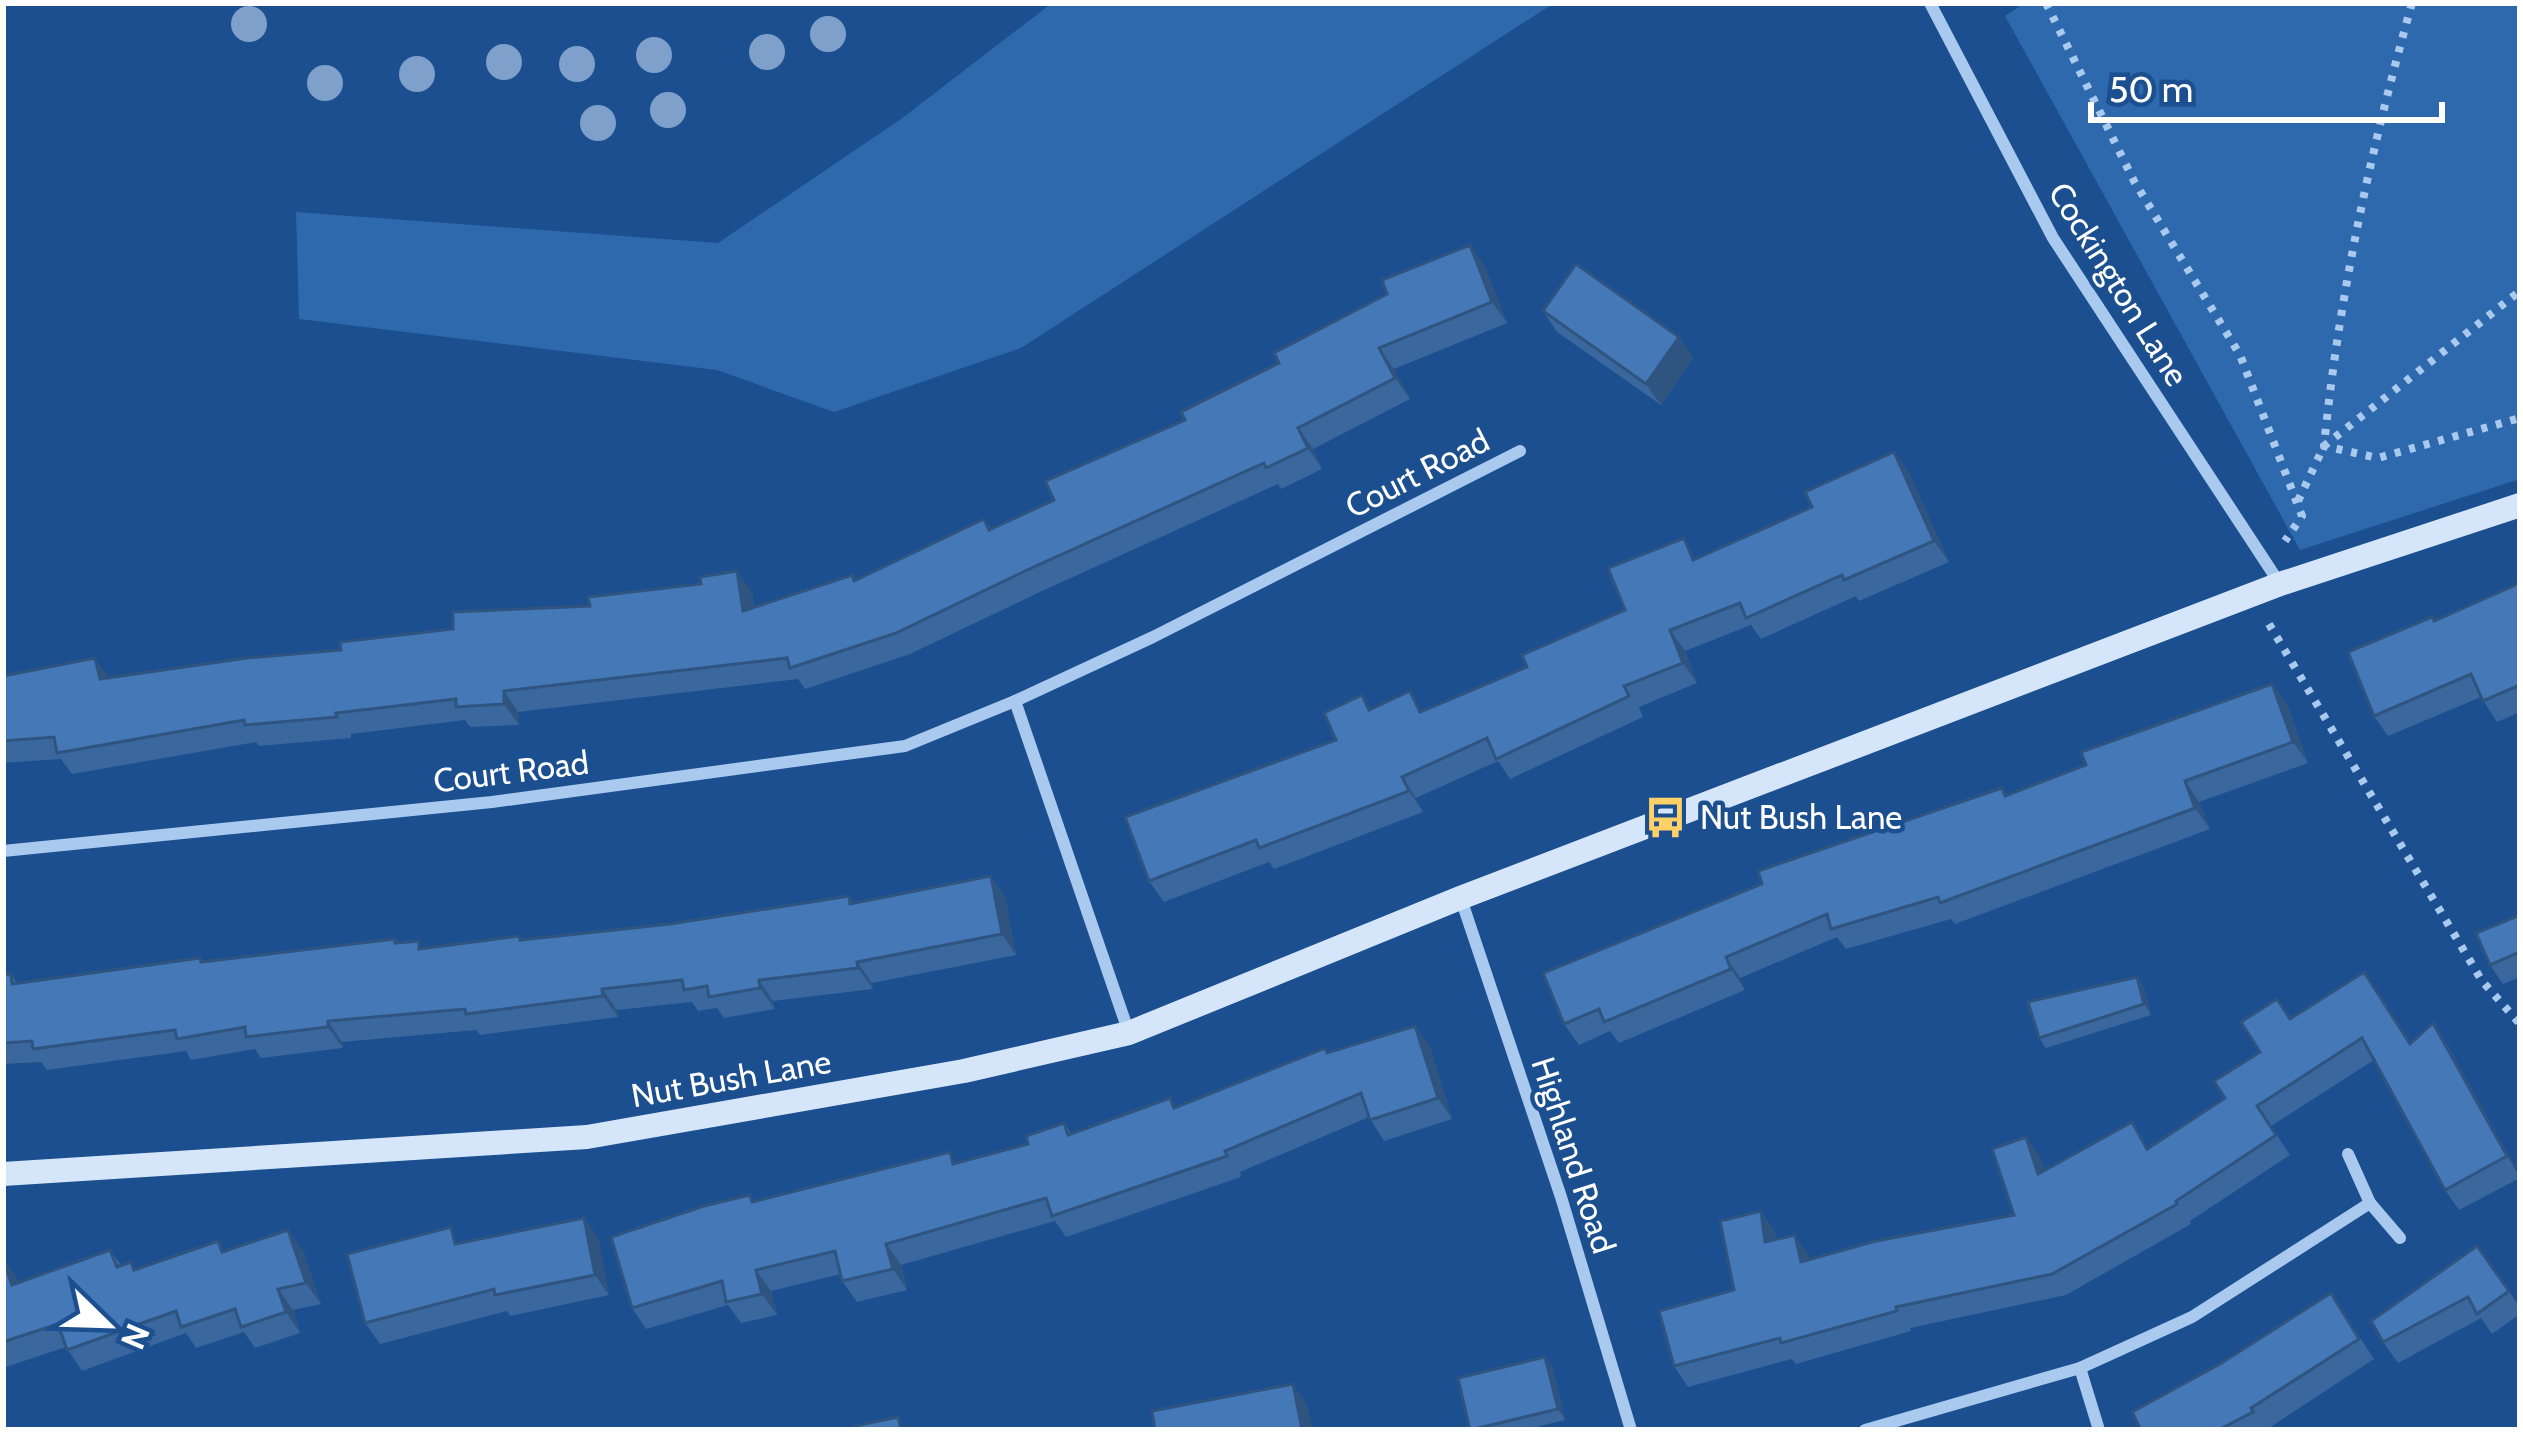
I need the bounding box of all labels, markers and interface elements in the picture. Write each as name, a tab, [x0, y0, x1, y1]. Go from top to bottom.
scale bar	[2091, 48, 2442, 122]
text: 50 m	[2109, 67, 2193, 111]
street label: Cockington Lane	[2040, 175, 2198, 393]
street label: Court Road	[1338, 420, 1496, 526]
street label: Court Road	[431, 742, 591, 800]
bus stop icon: Nut Bush Lane	[1643, 794, 1689, 840]
place label: Nut Bush Lane	[1700, 797, 1902, 837]
street label: Nut Bush Lane	[628, 1041, 834, 1115]
street label: Highland Road	[1524, 1052, 1624, 1258]
north arrow	[48, 1265, 168, 1385]
text: N	[113, 1318, 159, 1355]

